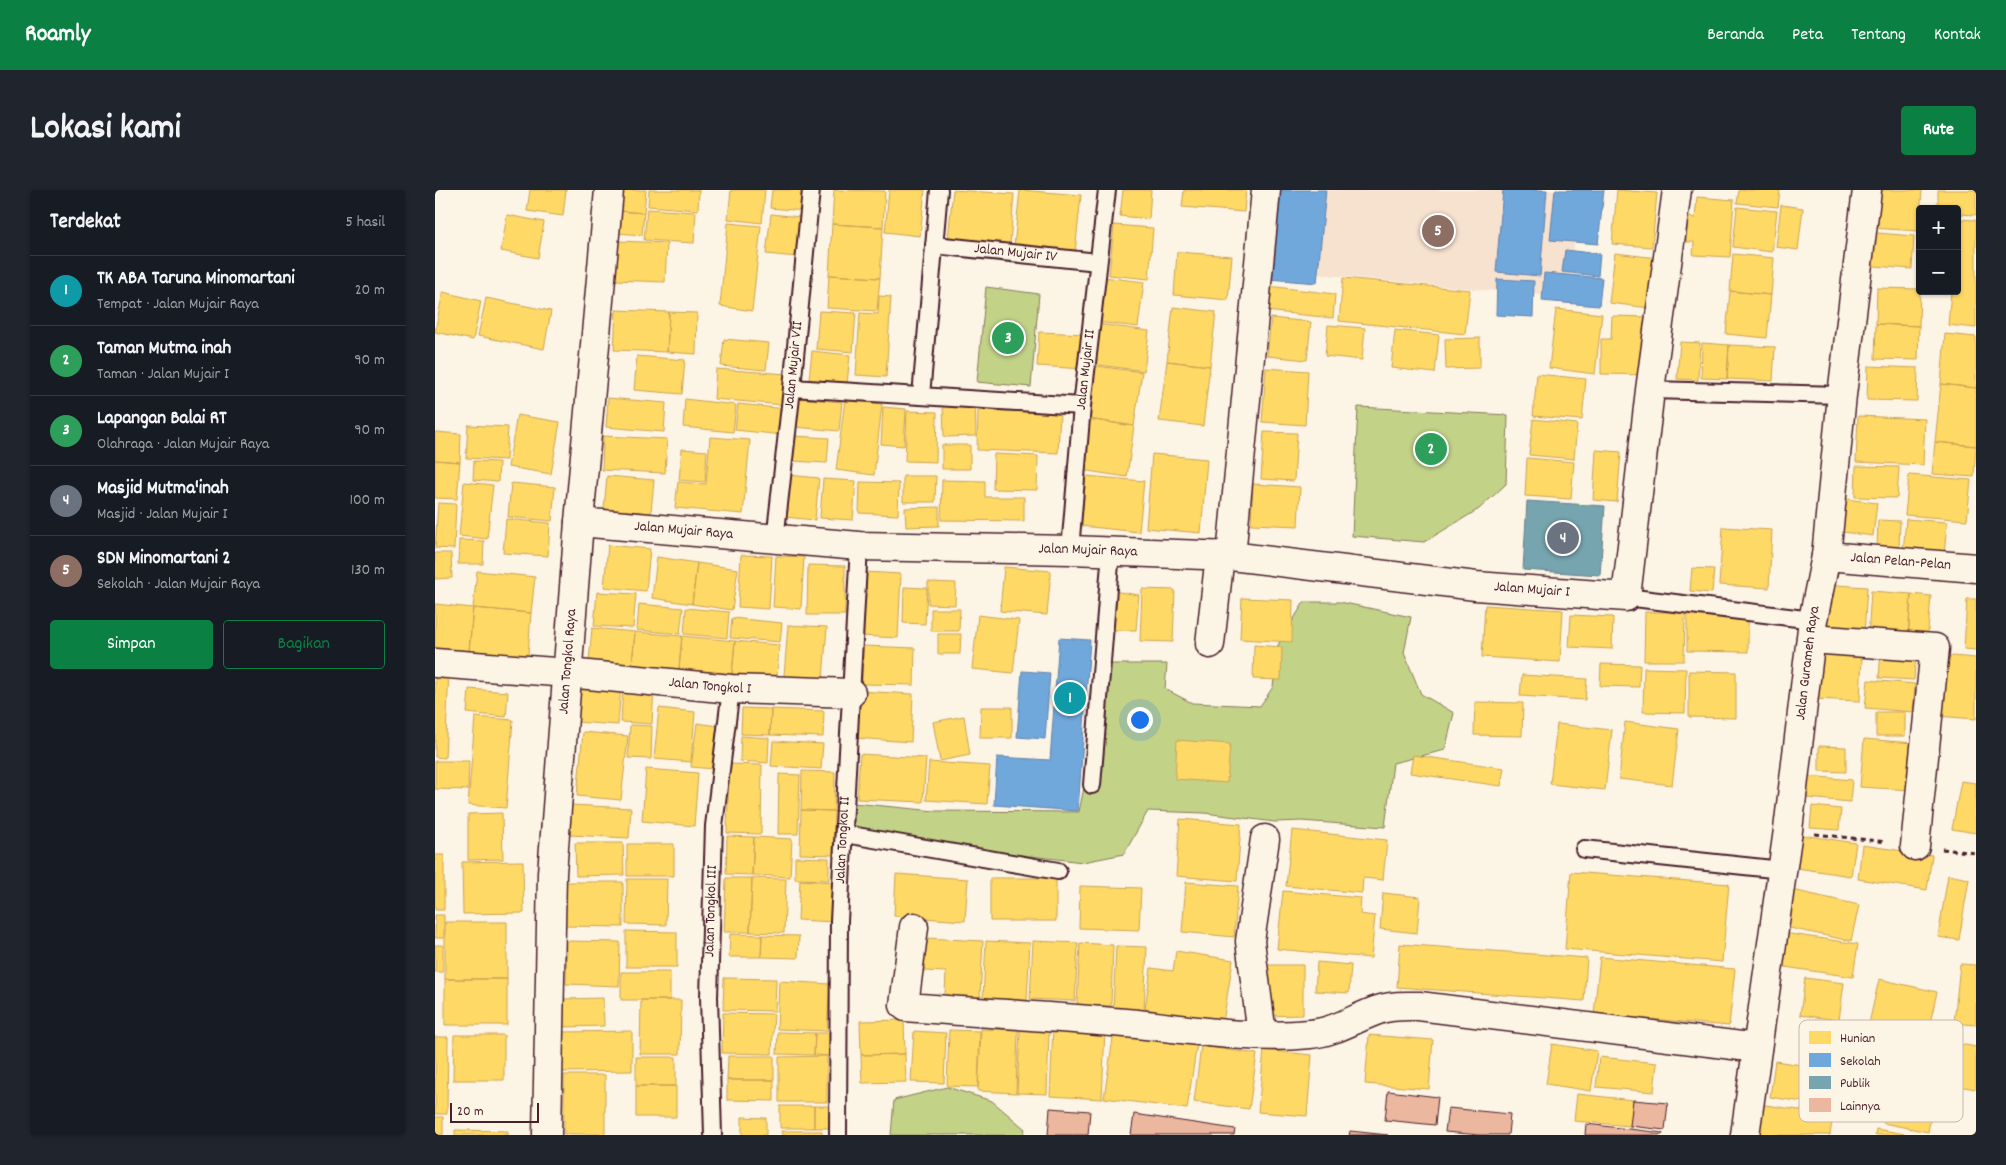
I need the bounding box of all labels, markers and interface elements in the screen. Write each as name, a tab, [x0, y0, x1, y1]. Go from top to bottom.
text: Roamly	[25, 18, 91, 52]
text: Beranda	[1707, 23, 1764, 48]
text: Peta	[1792, 23, 1823, 48]
text: Tentang	[1851, 23, 1906, 48]
text: Kontak	[1934, 23, 1981, 48]
text: Lokasi kami	[30, 105, 181, 155]
button: Rute	[1901, 106, 1976, 155]
map controls	[1916, 205, 1961, 295]
button: +	[1916, 205, 1961, 250]
text: Terdekat	[50, 208, 121, 238]
text: 5 hasil	[346, 211, 385, 234]
pin: 5	[1422, 212, 1454, 250]
street label: Jalan Mujair IV	[973, 238, 1059, 269]
button: −	[1916, 250, 1961, 295]
text: TK ABA Taruna Minomartani	[97, 266, 295, 293]
text: 1	[64, 279, 68, 302]
text: 20 m	[355, 279, 385, 302]
text: Tempat · Jalan Mujair Raya	[97, 293, 259, 316]
pin: 3	[992, 319, 1024, 357]
street label: Jalan Mujair VII	[779, 320, 809, 410]
street label: Jalan Mujair II	[1071, 328, 1102, 411]
text: Taman Mutma inah	[97, 336, 231, 363]
text: 2	[63, 349, 70, 372]
text: 90 m	[354, 349, 385, 372]
text: Taman · Jalan Mujair I	[97, 363, 229, 386]
text: Lapangan Balai RT	[97, 406, 227, 433]
text: 3	[62, 419, 70, 442]
text: 90 m	[354, 419, 385, 442]
pin: 2	[1415, 430, 1447, 468]
text: Olahraga · Jalan Mujair Raya	[97, 433, 269, 456]
text: Masjid Mutma'inah	[97, 476, 229, 503]
text: 4	[63, 489, 69, 512]
text: 100 m	[349, 489, 385, 512]
text: Masjid · Jalan Mujair I	[97, 503, 227, 526]
street label: Jalan Mujair Raya	[633, 516, 735, 546]
pin: 4	[1547, 519, 1579, 557]
street label: Jalan Mujair Raya	[1038, 538, 1139, 564]
text: SDN Minomartani 2	[97, 546, 231, 573]
street label: Jalan Pelan-Pelan	[1850, 547, 1952, 577]
text: 5	[62, 559, 70, 582]
text: 130 m	[351, 559, 385, 582]
text: Sekolah · Jalan Mujair Raya	[97, 573, 260, 596]
street label: Jalan Mujair I	[1493, 576, 1571, 604]
street label: Jalan Gurameh Raya	[1790, 603, 1827, 722]
street label: Jalan Tongkol Raya	[553, 607, 583, 715]
button: Simpan	[50, 620, 213, 669]
button: Bagikan	[223, 620, 385, 669]
street label: Jalan Tongkol I	[668, 672, 752, 701]
pin: 1	[1054, 679, 1086, 717]
your location	[1127, 707, 1153, 733]
street label: Jalan Tongkol II	[830, 795, 857, 884]
street label: Jalan Tongkol III	[699, 864, 724, 957]
legend	[1799, 1020, 1963, 1122]
text: Hunian	[1840, 1029, 1875, 1049]
text: Sekolah	[1840, 1052, 1881, 1072]
text: Publik	[1840, 1074, 1870, 1094]
text: Lainnya	[1840, 1097, 1880, 1117]
scale bar	[450, 1100, 539, 1123]
text: 20 m	[457, 1102, 484, 1122]

